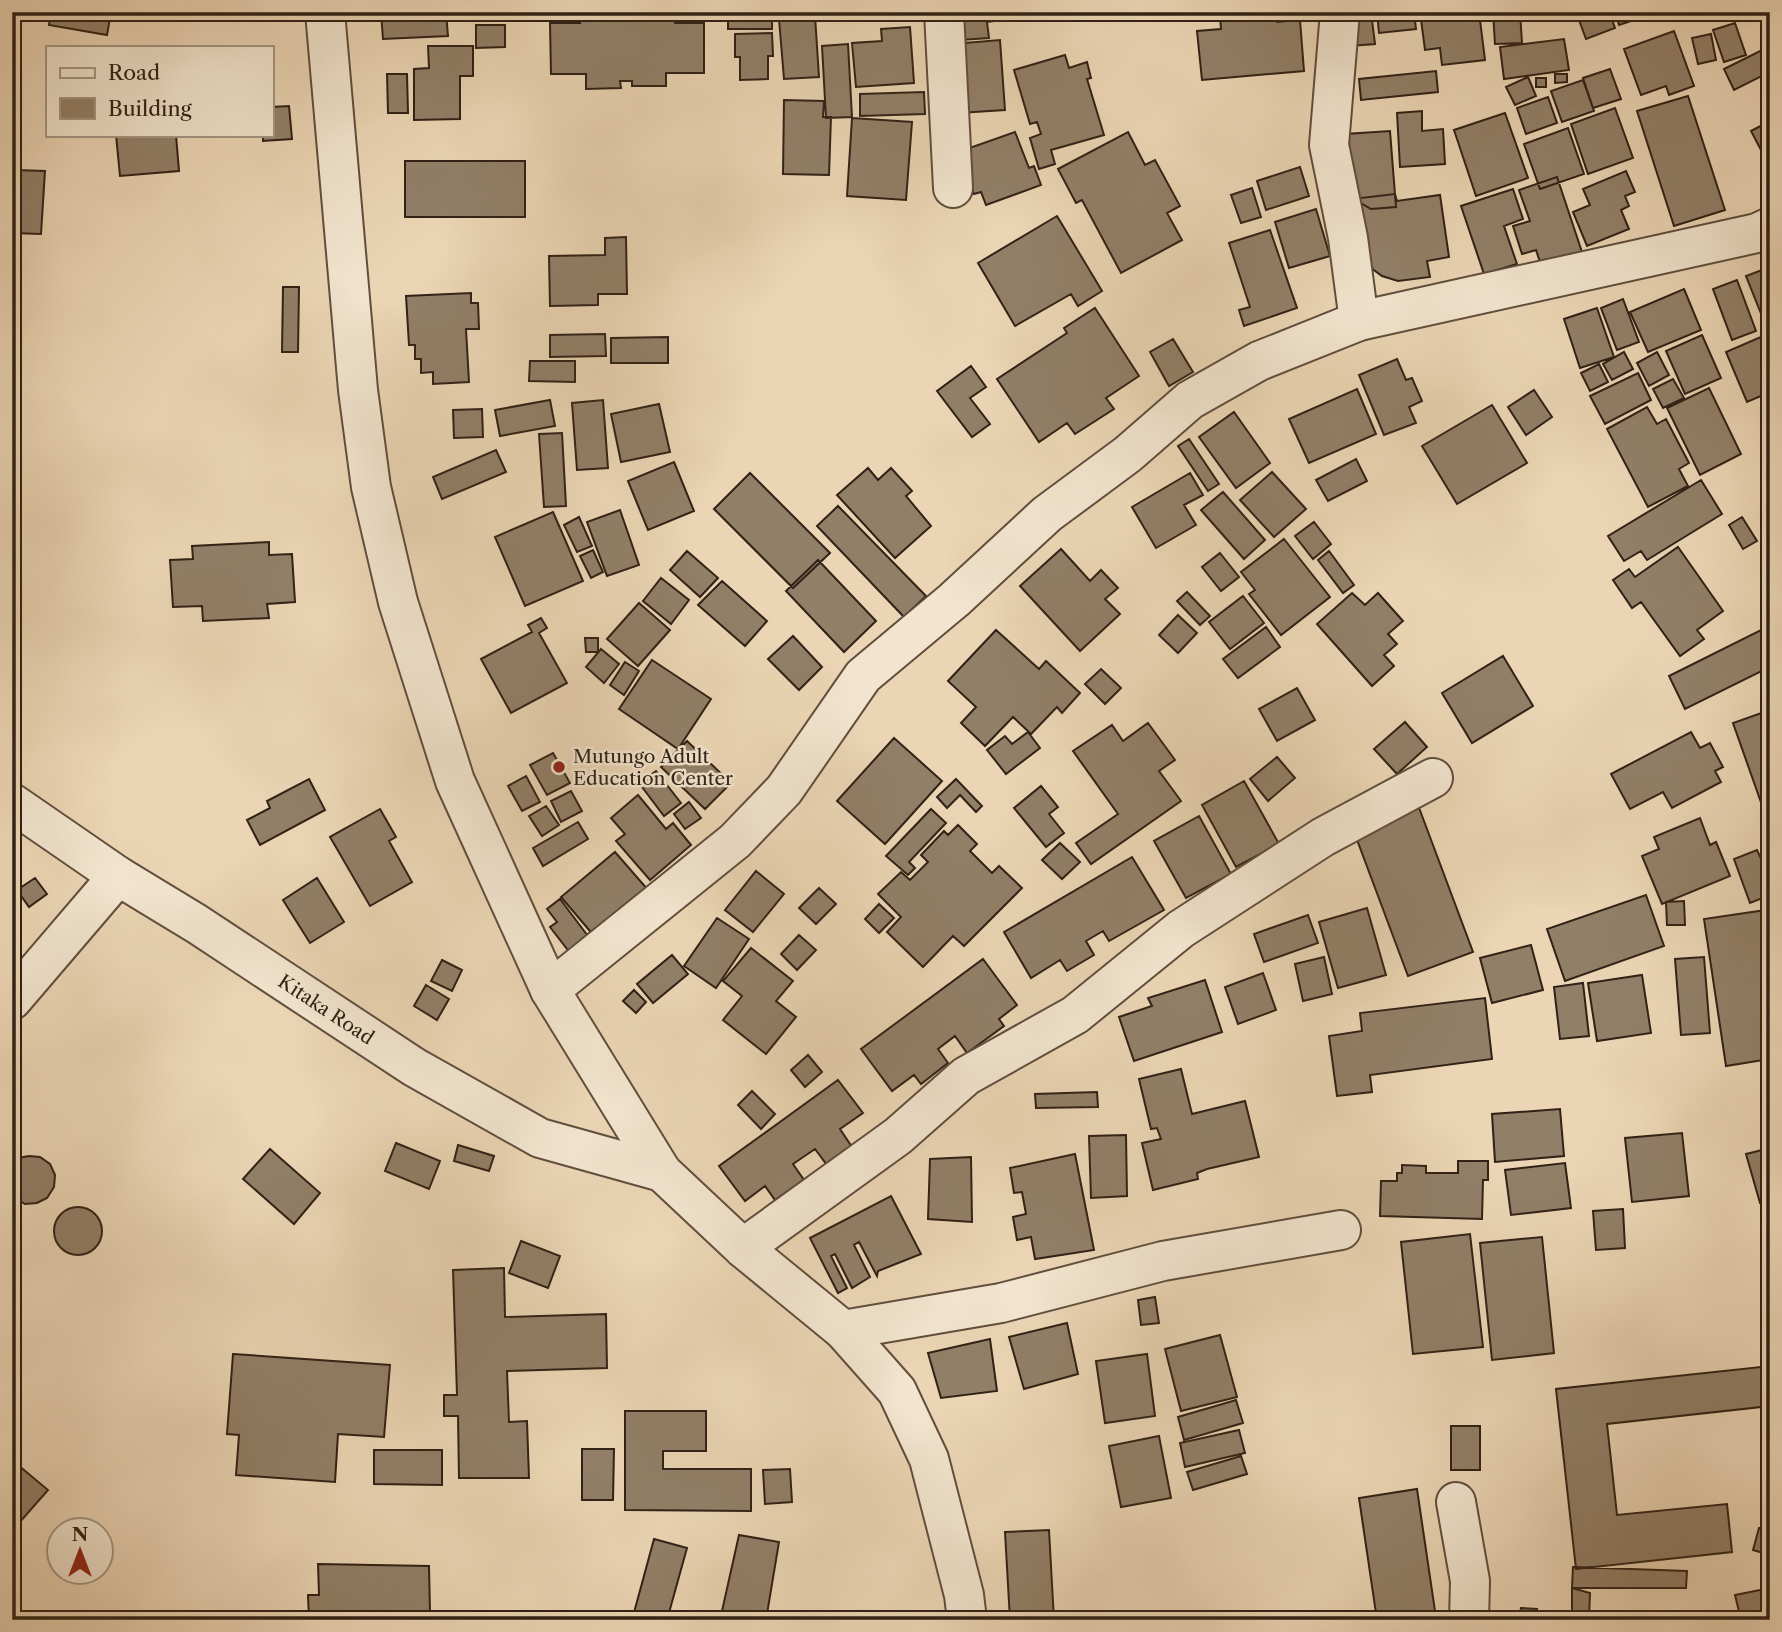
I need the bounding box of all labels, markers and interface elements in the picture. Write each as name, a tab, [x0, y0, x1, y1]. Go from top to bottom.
legend	[46, 46, 273, 136]
text: Road	[108, 60, 160, 85]
text: Building	[108, 96, 193, 121]
place label: Mutungo Adult Education Center	[573, 745, 733, 790]
marker: Mutungo Adult Education Center	[551, 759, 567, 775]
street label: Kitaka Road	[274, 969, 379, 1049]
north arrow	[46, 1516, 116, 1586]
text: N	[72, 1523, 88, 1546]

